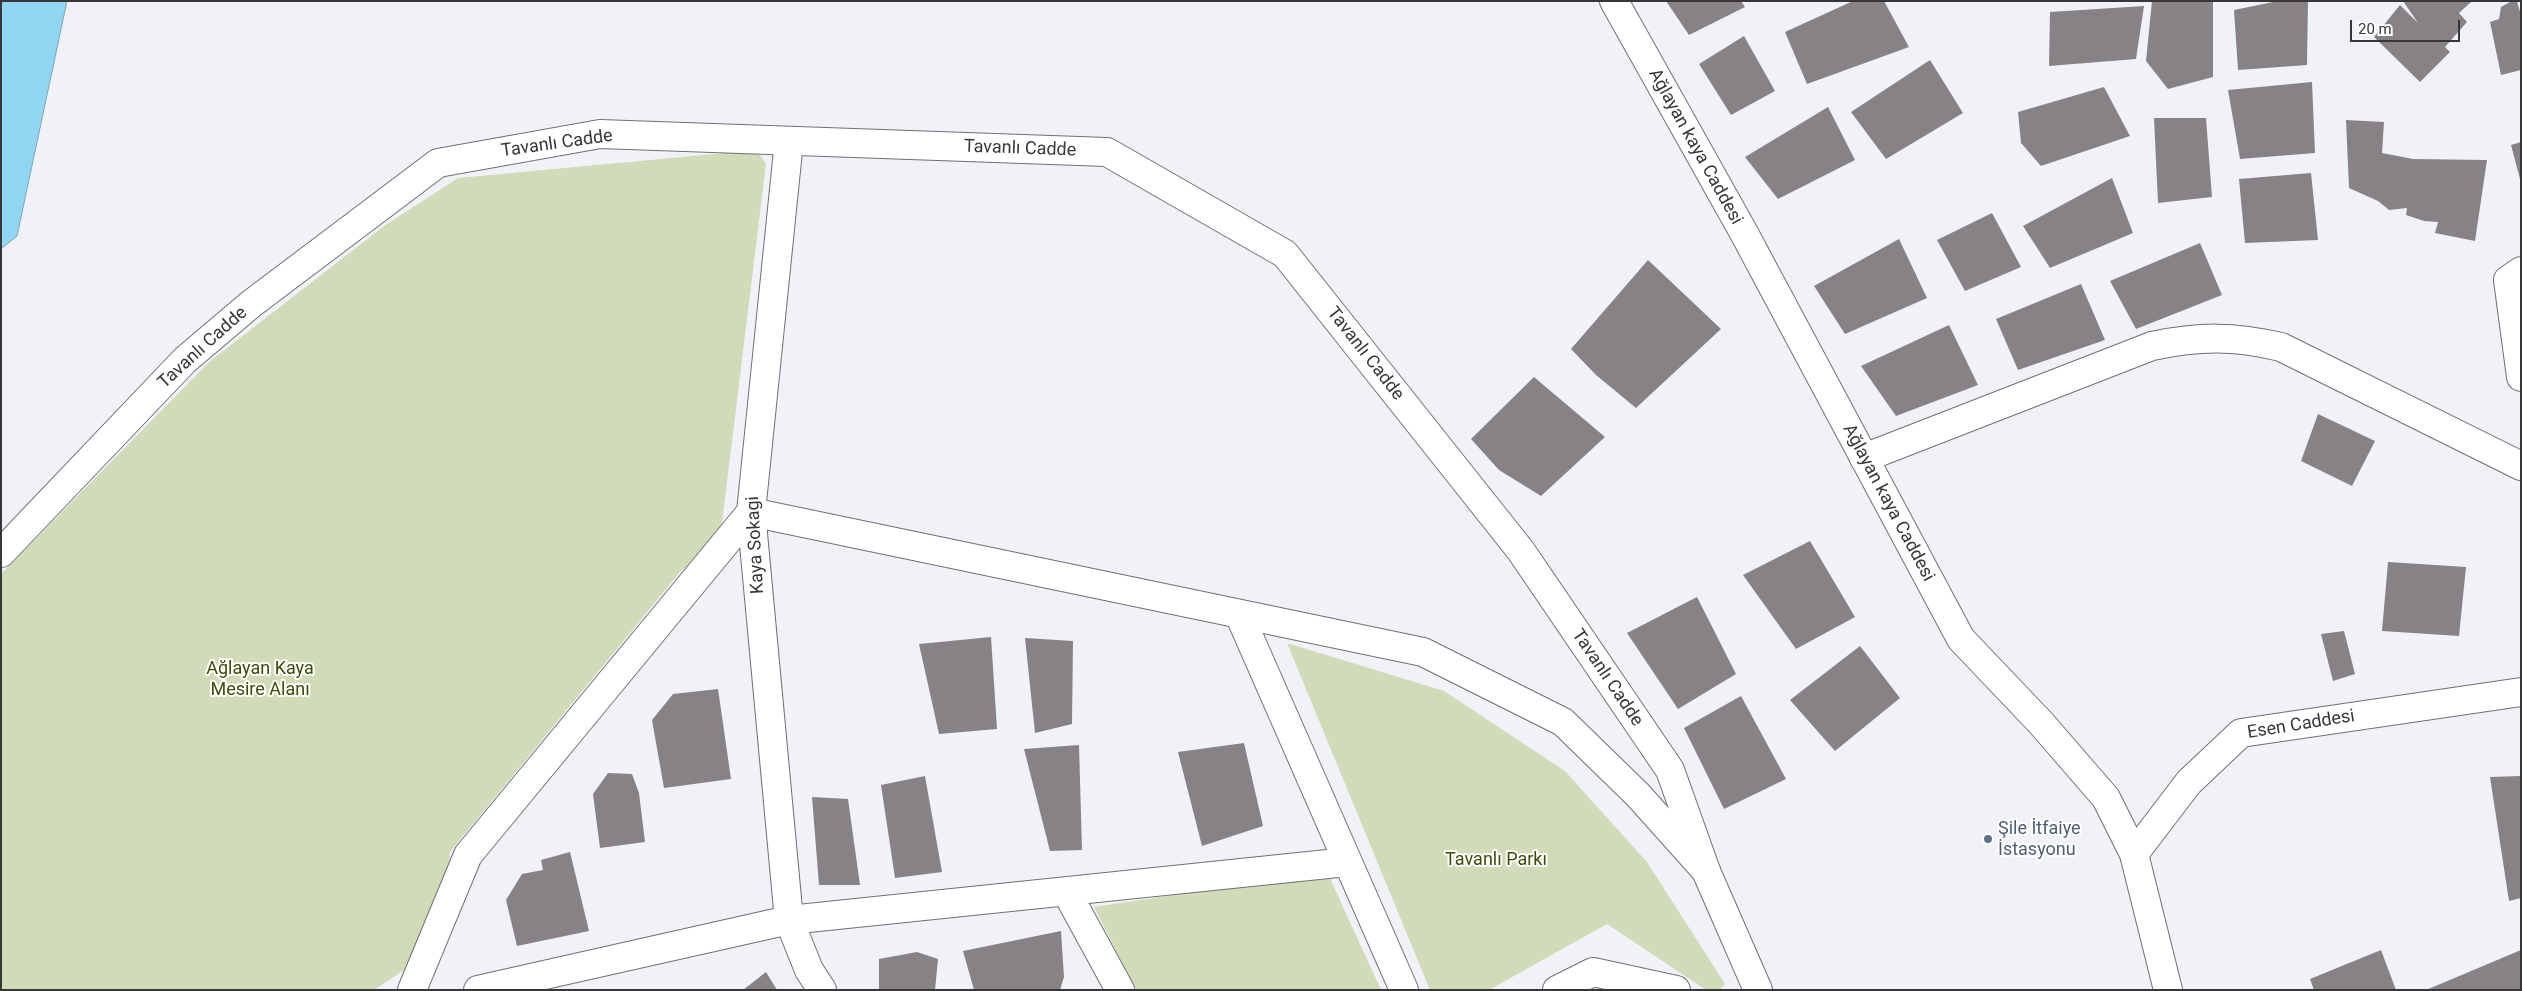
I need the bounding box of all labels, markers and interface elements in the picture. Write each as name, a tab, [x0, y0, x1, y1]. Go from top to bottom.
scale bar	[2352, 10, 2462, 42]
text: 20 m	[2358, 20, 2392, 38]
street label: Ağlayan kaya Caddesi	[1643, 65, 1747, 229]
street label: Tavanlı Cadde	[500, 125, 614, 163]
street label: Tavanlı Cadde	[963, 136, 1077, 162]
street label: Tavanlı Cadde	[154, 302, 252, 394]
street label: Tavanlı Cadde	[1322, 303, 1408, 405]
street label: Ağlayan kaya Caddesi	[1837, 421, 1939, 585]
street label: Kaya Sokagi	[743, 496, 769, 594]
street label: Tavanlı Cadde	[1567, 625, 1647, 731]
park label: Ağlayan Kaya Mesire Alanı	[206, 658, 314, 701]
street label: Esen Caddesi	[2246, 706, 2356, 744]
place label: Şile İtfaiye İstasyonu	[1998, 818, 2081, 861]
marker: Şile İtfaiye İstasyonu	[1982, 833, 1994, 845]
park label: Tavanlı Parkı	[1445, 849, 1547, 871]

